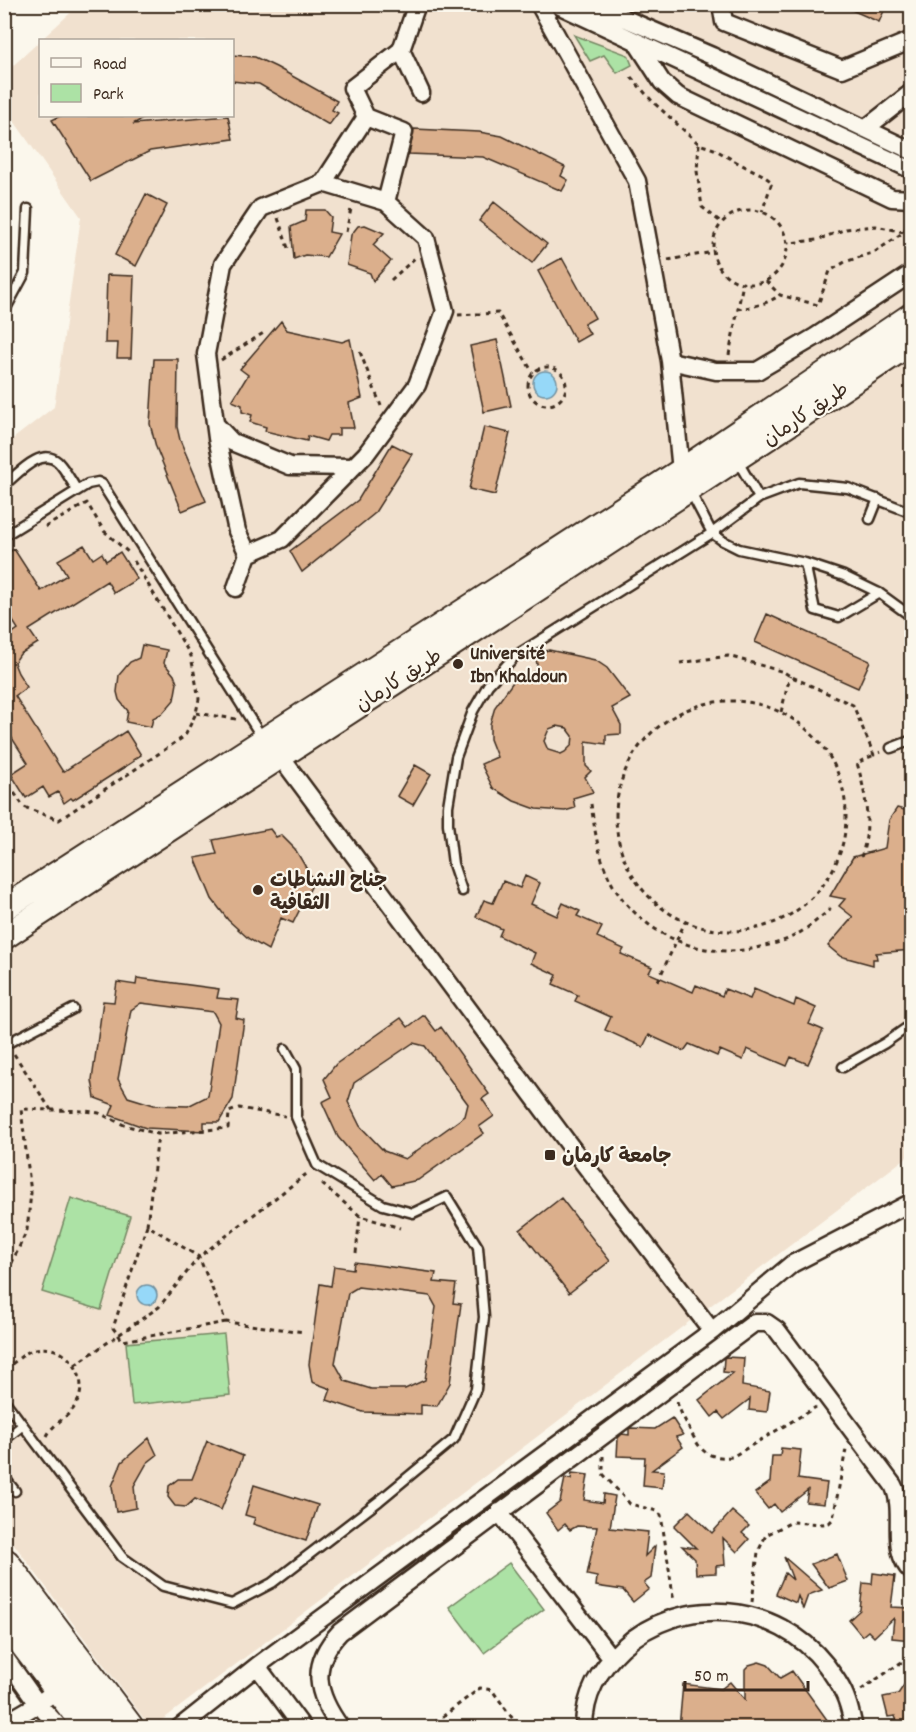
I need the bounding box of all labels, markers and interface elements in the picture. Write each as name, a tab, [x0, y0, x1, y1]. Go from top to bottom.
legend	[39, 39, 234, 117]
text: Road	[93, 53, 127, 78]
text: Park	[93, 83, 124, 108]
street label: طريق كارمان	[758, 376, 855, 454]
place label: Université Ibn Khaldoun	[470, 641, 567, 692]
street label: طريق كارمان	[351, 643, 448, 720]
marker: Université Ibn Khaldoun	[451, 657, 465, 671]
place label: جناح النشاطات الثقافية	[270, 868, 387, 919]
marker: جناح النشاطات الثقافية	[251, 883, 265, 897]
place label: جامعة كارمان	[562, 1144, 671, 1172]
marker: جامعة كارمان	[543, 1148, 557, 1162]
scale bar	[685, 1654, 808, 1692]
text: 50 m	[694, 1665, 729, 1690]

